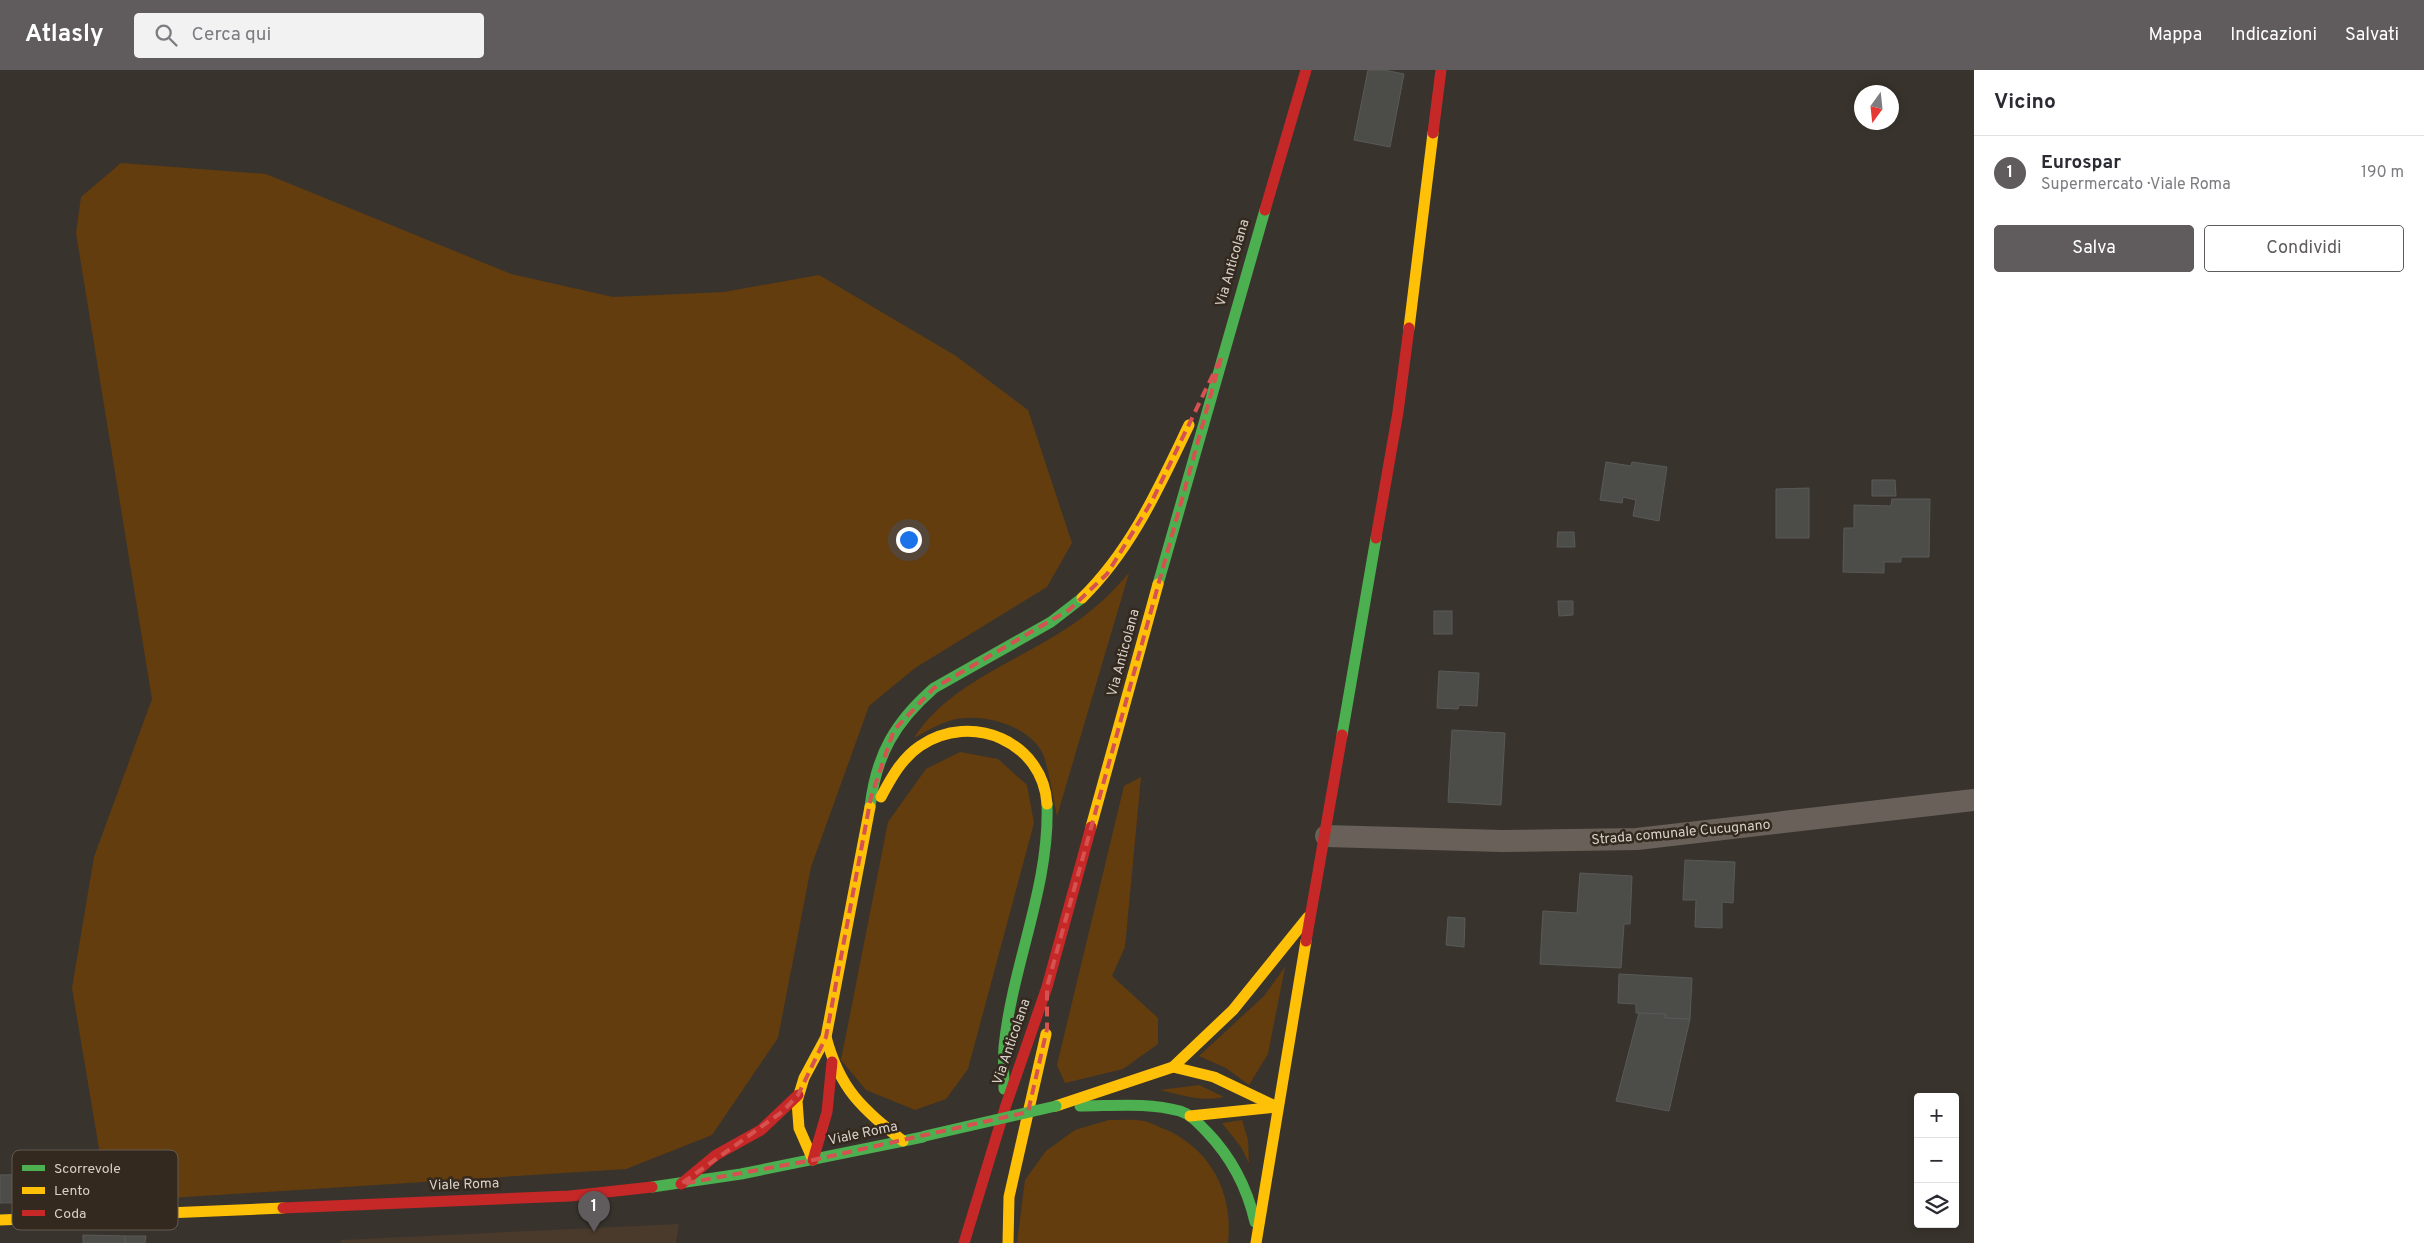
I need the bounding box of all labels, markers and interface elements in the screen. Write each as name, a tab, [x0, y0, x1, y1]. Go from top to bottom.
search box	[134, 13, 484, 58]
text: Atlasly	[25, 20, 104, 50]
icon: search	[152, 21, 180, 49]
text: Cerca qui	[192, 23, 271, 47]
text: Mappa	[2149, 24, 2202, 47]
text: Indicazioni	[2230, 24, 2317, 47]
text: Salvati	[2345, 24, 2399, 47]
north arrow	[1854, 85, 1899, 130]
text: Vicino	[1994, 89, 2056, 116]
text: Eurospar	[2041, 151, 2121, 175]
text: 1	[2007, 163, 2013, 183]
text: 190 m	[2361, 163, 2404, 183]
text: Supermercato · Viale Roma	[2041, 175, 2231, 195]
street label: Via Anticolana	[1212, 217, 1254, 309]
button: Salva	[1994, 225, 2194, 272]
button: Condividi	[2204, 225, 2404, 272]
your location	[896, 527, 922, 553]
street label: Via Anticolana	[1104, 607, 1144, 699]
street label: Strada comunale Cucugnano	[1591, 817, 1771, 849]
street label: Via Anticolana	[989, 997, 1035, 1087]
map controls	[1914, 1093, 1959, 1228]
button: +	[1914, 1093, 1959, 1138]
street label: Viale Roma	[827, 1118, 899, 1150]
button: −	[1914, 1138, 1959, 1183]
legend	[12, 1150, 178, 1230]
text: Scorrevole	[54, 1161, 121, 1178]
street label: Viale Roma	[428, 1175, 500, 1195]
text: Lento	[54, 1183, 90, 1200]
button: layers	[1914, 1183, 1959, 1228]
pin: 1	[578, 1191, 610, 1232]
text: Coda	[54, 1206, 86, 1223]

